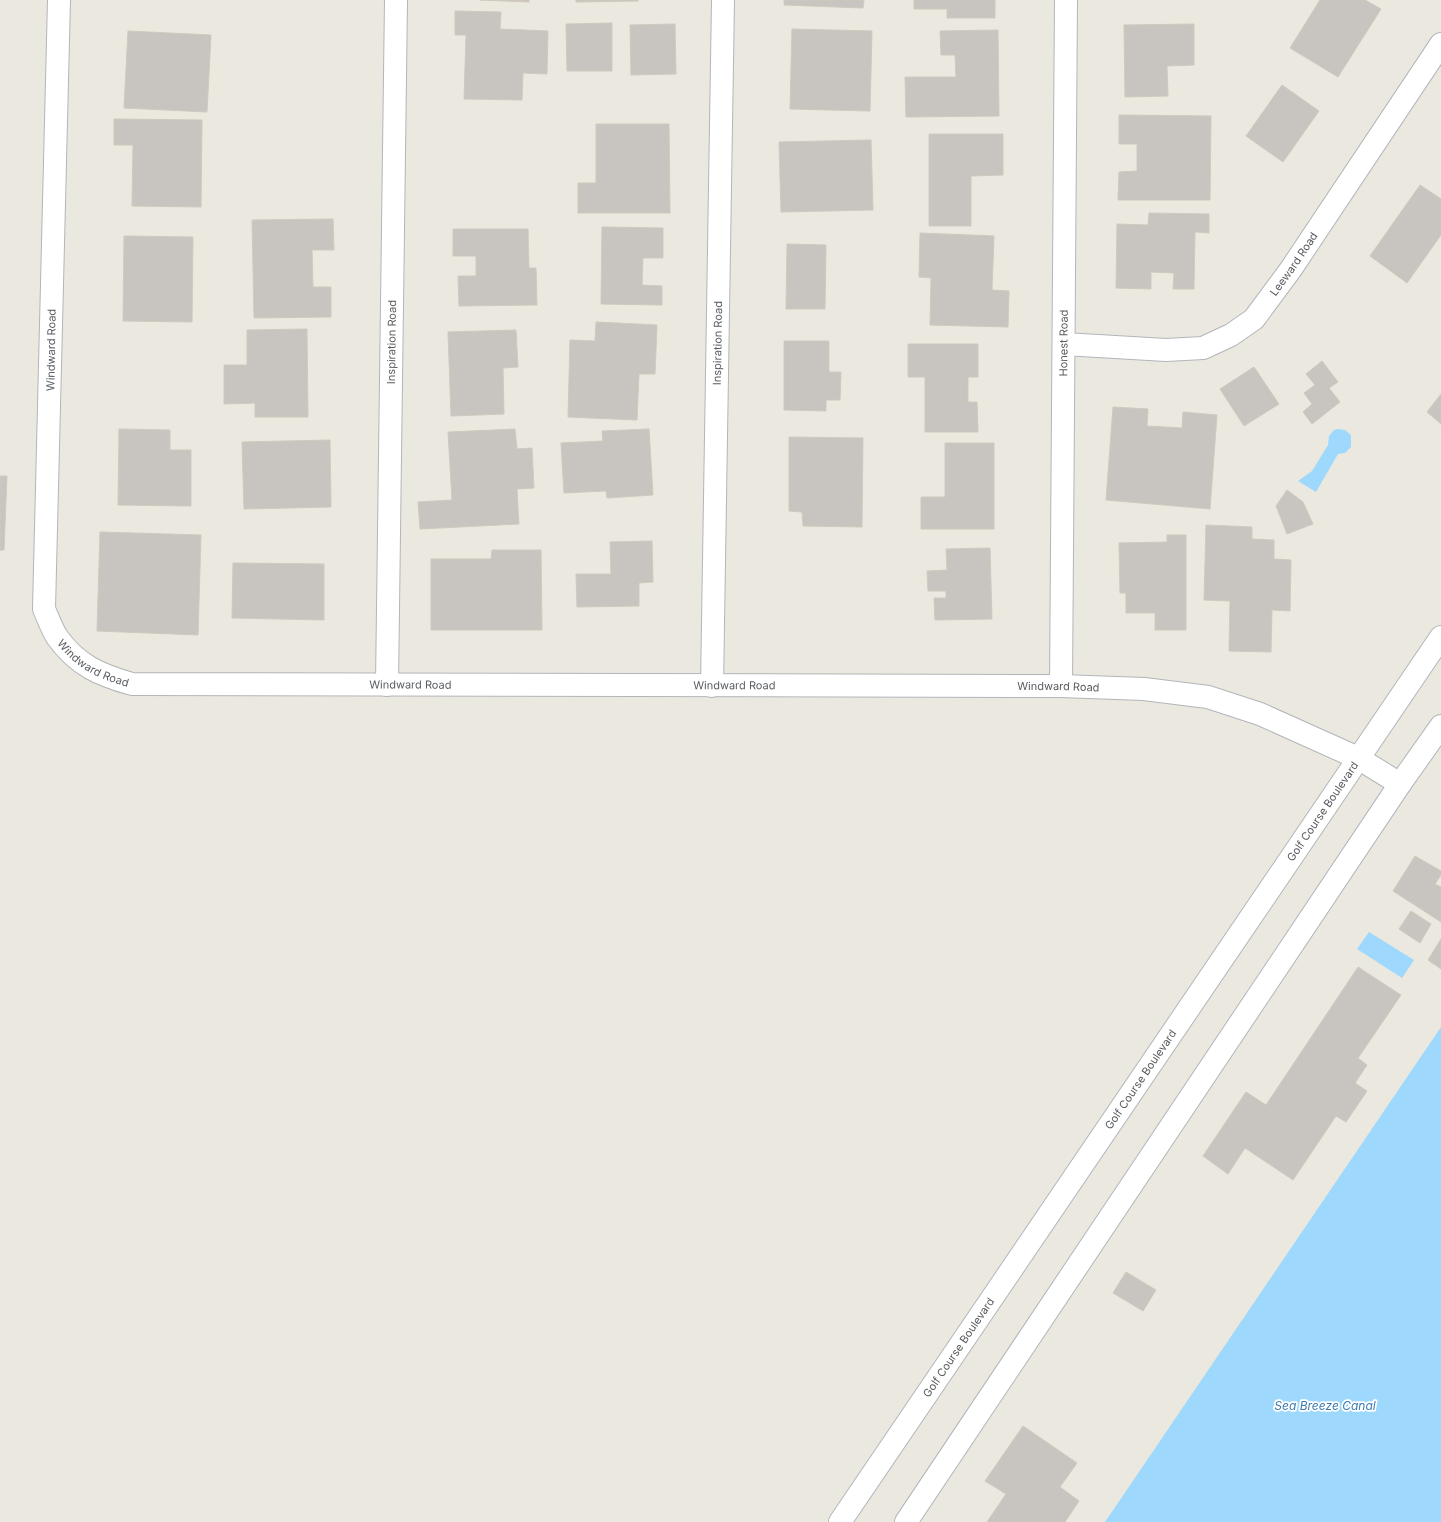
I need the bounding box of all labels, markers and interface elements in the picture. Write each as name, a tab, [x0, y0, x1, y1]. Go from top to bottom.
street label: Leeward Road	[1267, 229, 1321, 299]
street label: Inspiration Road	[384, 300, 399, 384]
street label: Inspiration Road	[710, 301, 725, 385]
street label: Windward Road	[43, 309, 59, 391]
street label: Honest Road	[1056, 310, 1071, 376]
street label: Windward Road	[54, 636, 131, 690]
street label: Windward Road	[369, 678, 452, 692]
street label: Windward Road	[693, 678, 776, 692]
street label: Windward Road	[1017, 679, 1100, 694]
street label: Golf Course Boulevard	[1284, 759, 1361, 864]
street label: Golf Course Boulevard	[1102, 1027, 1179, 1132]
street label: Golf Course Boulevard	[920, 1295, 997, 1400]
water label: Sea Breeze Canal	[1274, 1398, 1376, 1413]

